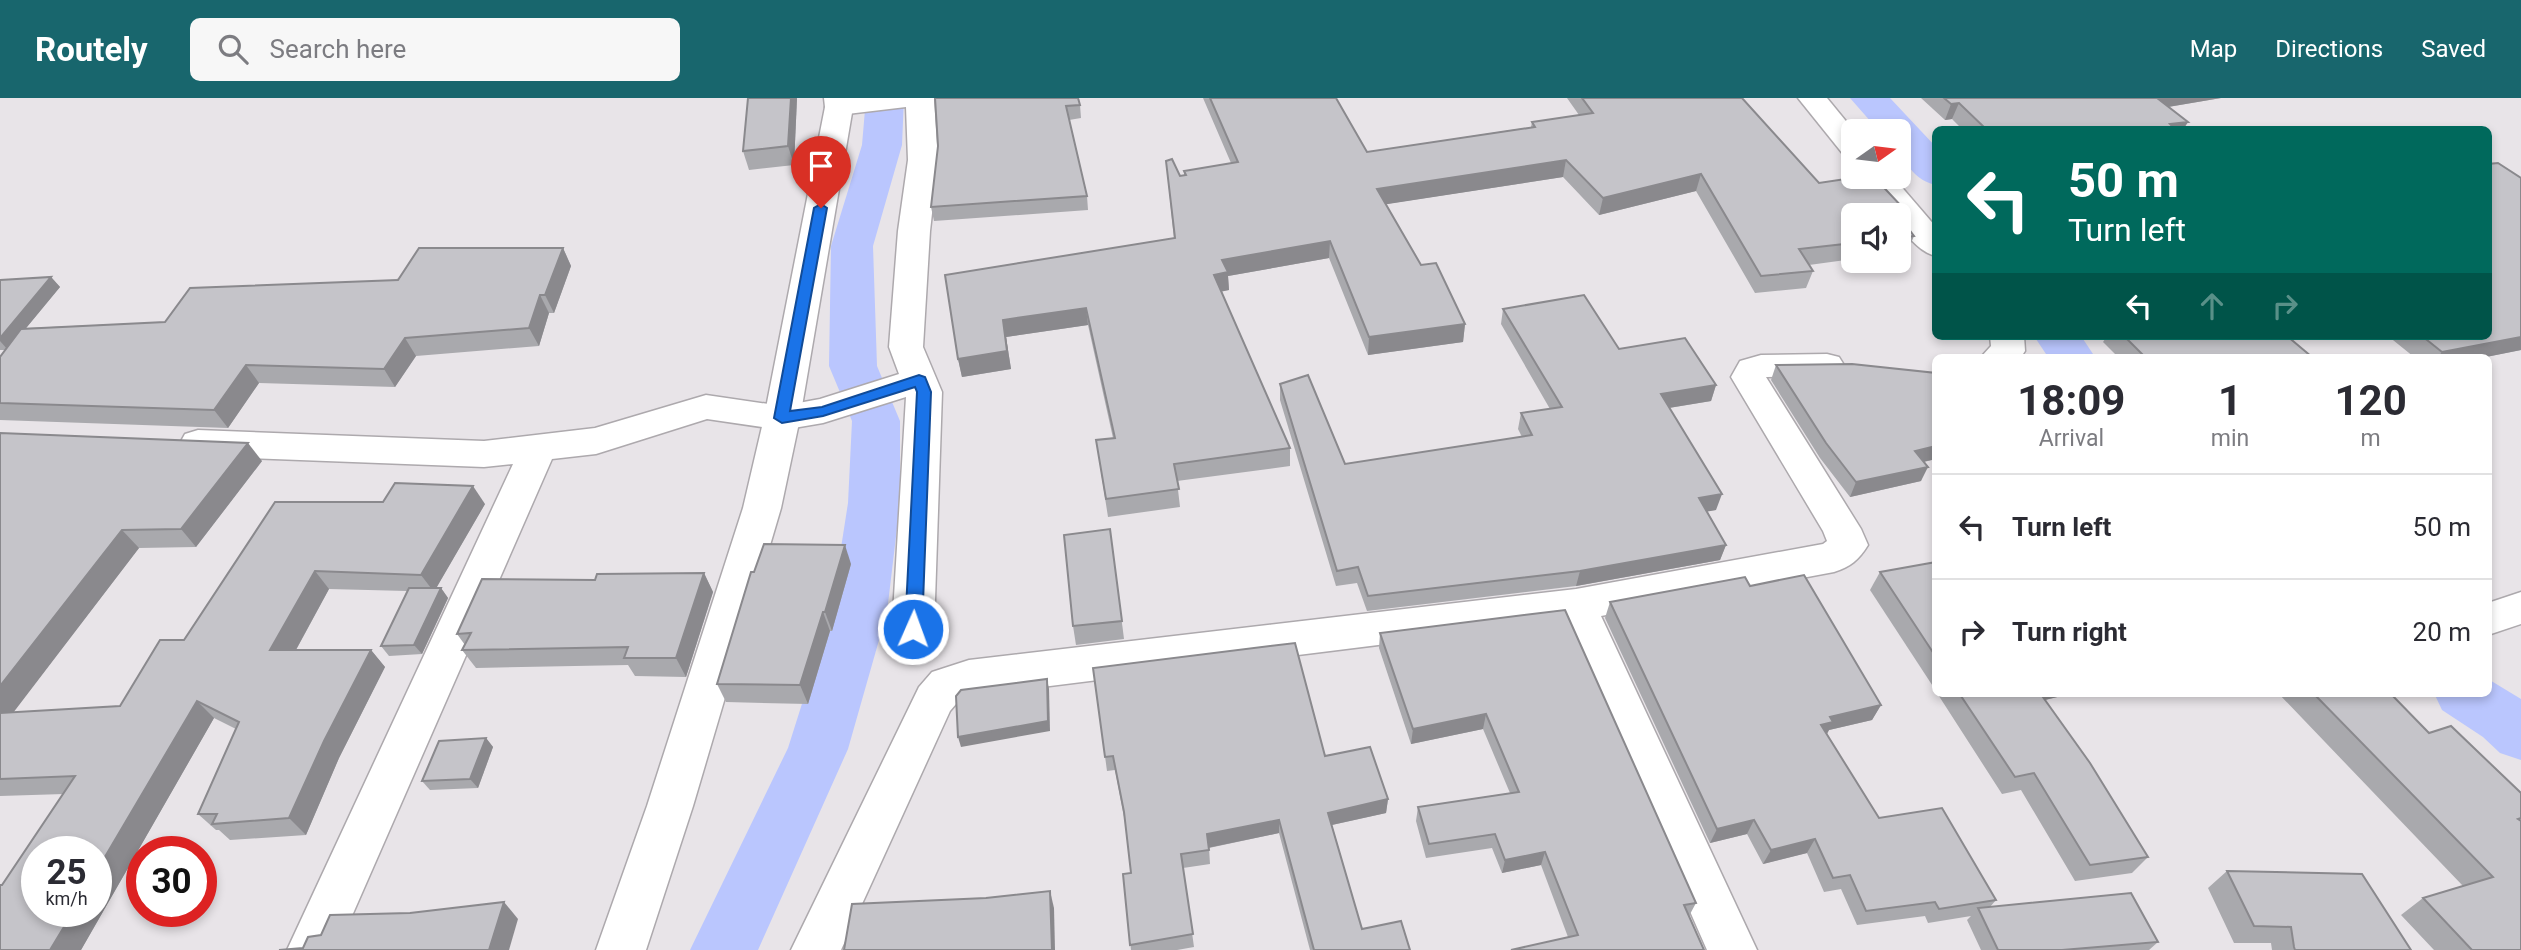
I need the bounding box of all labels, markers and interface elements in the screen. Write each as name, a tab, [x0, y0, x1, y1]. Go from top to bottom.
search box	[190, 18, 680, 81]
text: Routely	[35, 30, 148, 69]
icon: search	[214, 30, 252, 68]
text: Search here	[270, 34, 406, 64]
text: Map	[2190, 35, 2237, 63]
text: Directions	[2275, 35, 2383, 63]
text: Saved	[2421, 35, 2486, 63]
north arrow	[1841, 119, 1911, 189]
map controls	[1841, 119, 1911, 273]
pin	[791, 136, 851, 208]
icon: arrive	[802, 147, 840, 185]
text: 50 m	[2068, 152, 2179, 209]
icon: left	[1953, 154, 2044, 245]
button: sound	[1841, 203, 1911, 273]
text: Turn left	[2068, 211, 2186, 249]
icon: left	[2120, 287, 2158, 325]
icon: ahead	[2193, 287, 2231, 325]
icon: right	[2266, 287, 2304, 325]
text: 18:09	[2017, 376, 2125, 425]
text: 1	[2218, 376, 2242, 425]
text: 120	[2334, 376, 2407, 425]
text: Arrival	[2039, 425, 2104, 452]
text: min	[2211, 425, 2249, 452]
text: m	[2361, 425, 2381, 452]
icon: left	[1953, 508, 1991, 546]
text: Turn left	[2012, 512, 2111, 542]
text: 50 m	[2413, 512, 2471, 542]
position arrow	[876, 592, 950, 666]
icon: right	[1953, 613, 1991, 651]
text: Turn right	[2012, 617, 2127, 647]
text: 20 m	[2413, 617, 2471, 647]
speed limit sign: 30	[126, 836, 217, 927]
text: 25	[46, 852, 87, 893]
text: km/h	[45, 888, 88, 909]

